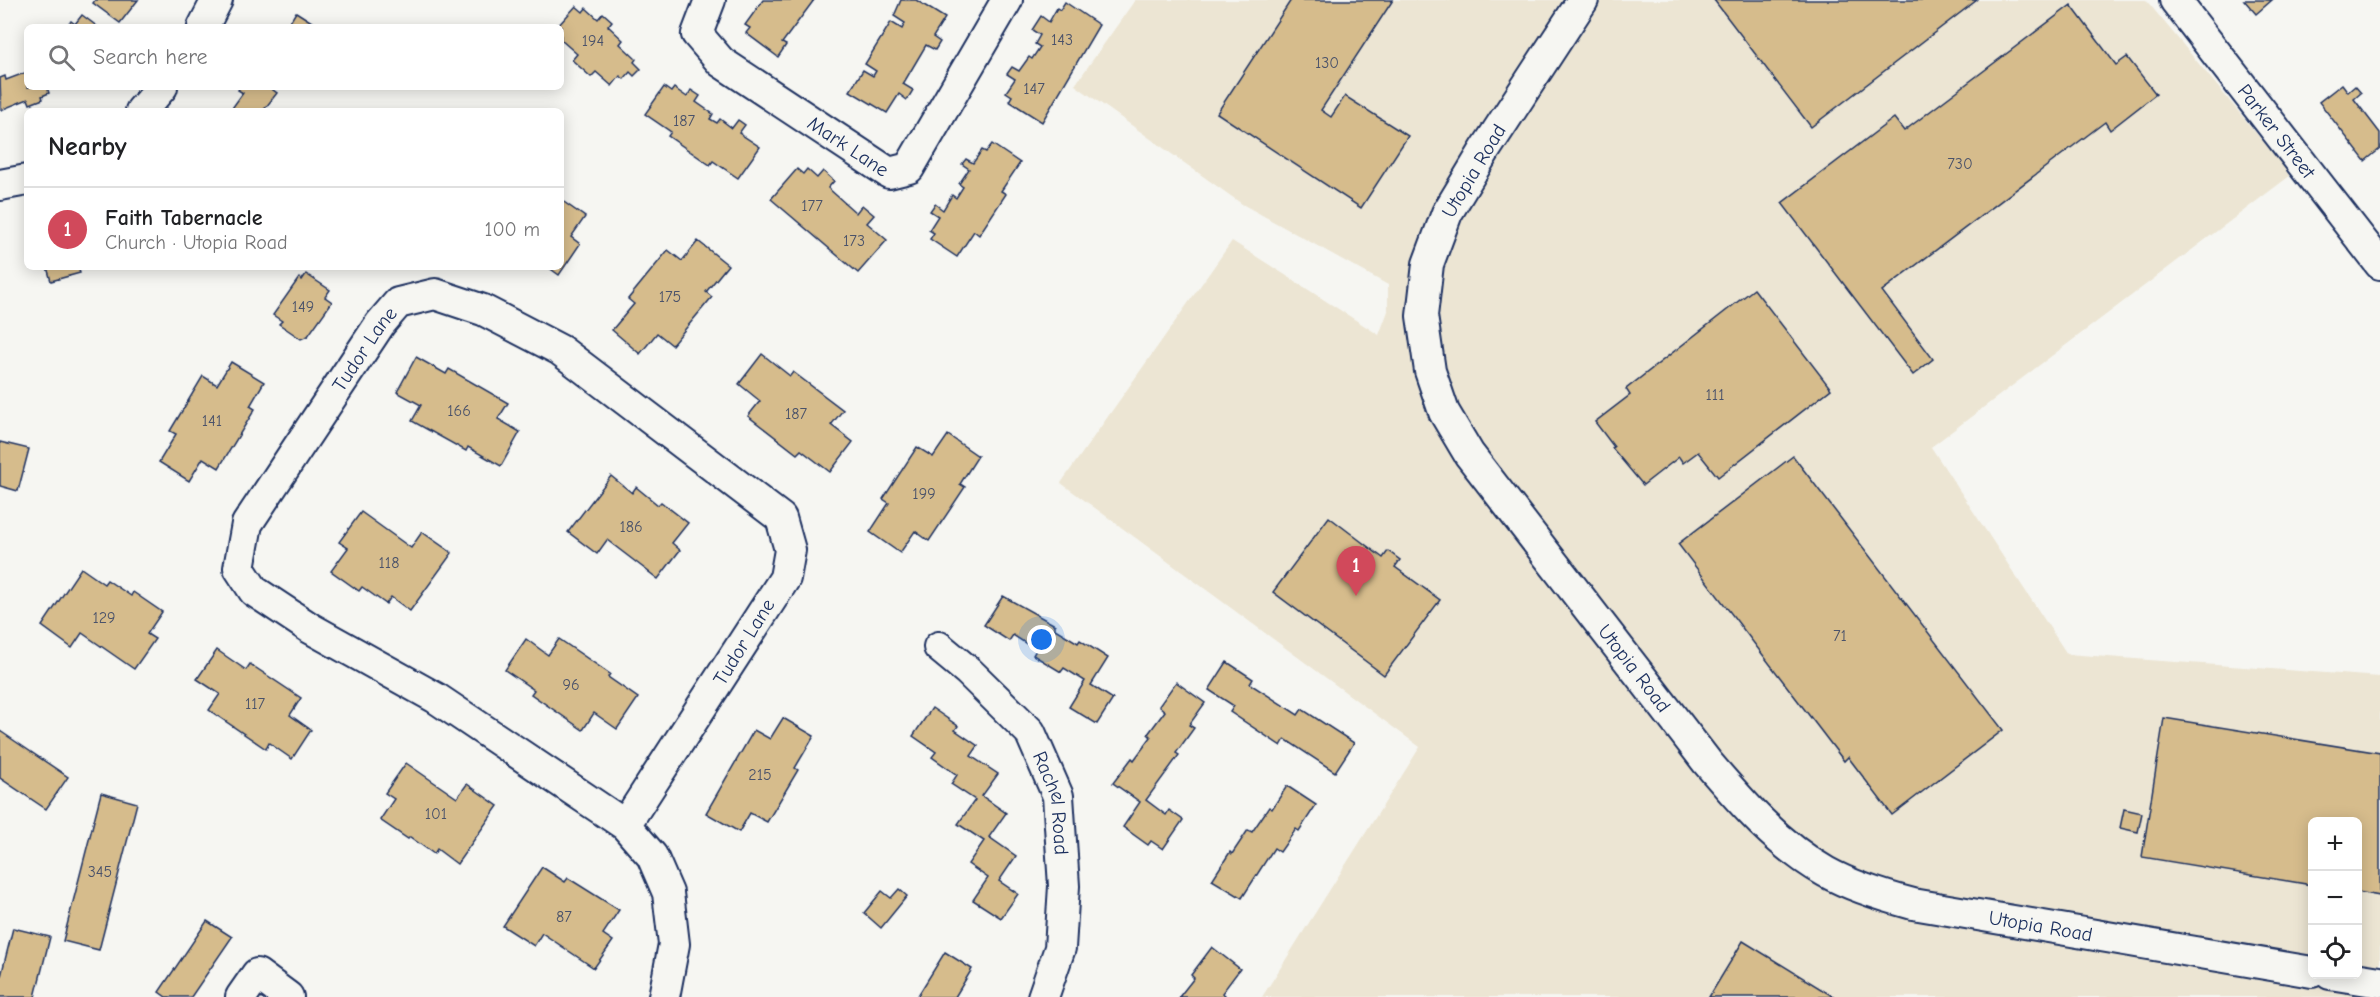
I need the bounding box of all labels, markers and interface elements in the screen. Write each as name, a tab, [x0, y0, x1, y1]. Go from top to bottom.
search box	[24, 24, 564, 90]
house number: 143	[1051, 31, 1073, 49]
house number: 194	[582, 32, 604, 50]
icon: search	[45, 41, 78, 74]
text: Search here	[93, 44, 208, 70]
house number: 130	[1315, 54, 1339, 72]
house number: 147	[1023, 80, 1045, 98]
street label: Parker Street	[2233, 80, 2321, 184]
street label: Mark Lane	[803, 111, 893, 181]
house number: 187	[673, 112, 695, 130]
street label: Utopia Road	[1437, 120, 1511, 222]
text: Nearby	[48, 132, 127, 162]
house number: 730	[1947, 155, 1973, 173]
house number: 177	[801, 197, 823, 215]
text: Faith Tabernacle	[105, 205, 263, 231]
text: 1	[64, 218, 71, 241]
text: 100 m	[485, 218, 540, 241]
text: Church · Utopia Road	[105, 231, 288, 254]
house number: 173	[843, 232, 865, 250]
house number: 175	[659, 288, 681, 306]
house number: 149	[292, 298, 314, 316]
street label: Tudor Lane	[327, 302, 401, 395]
house number: 111	[1705, 386, 1725, 404]
house number: 166	[447, 402, 471, 420]
house number: 187	[785, 405, 807, 423]
house number: 141	[202, 412, 222, 430]
house number: 199	[912, 485, 936, 503]
house number: 186	[619, 518, 643, 536]
pin: 1	[1336, 546, 1376, 596]
house number: 118	[379, 554, 399, 572]
street label: Tudor Lane	[708, 595, 780, 689]
house number: 129	[92, 609, 116, 627]
street label: Utopia Road	[1593, 620, 1676, 717]
your location	[1027, 625, 1056, 654]
house number: 71	[1833, 627, 1847, 645]
house number: 96	[562, 676, 580, 694]
house number: 117	[245, 695, 266, 713]
street label: Rachel Road	[1028, 748, 1073, 856]
house number: 215	[748, 766, 772, 784]
house number: 101	[425, 805, 447, 823]
map controls	[2308, 817, 2362, 979]
button: +	[2308, 817, 2362, 871]
house number: 345	[88, 863, 112, 881]
button: −	[2308, 871, 2362, 925]
street label: Utopia Road	[1987, 906, 2094, 946]
house number: 87	[556, 908, 572, 926]
button: locate	[2308, 925, 2362, 979]

